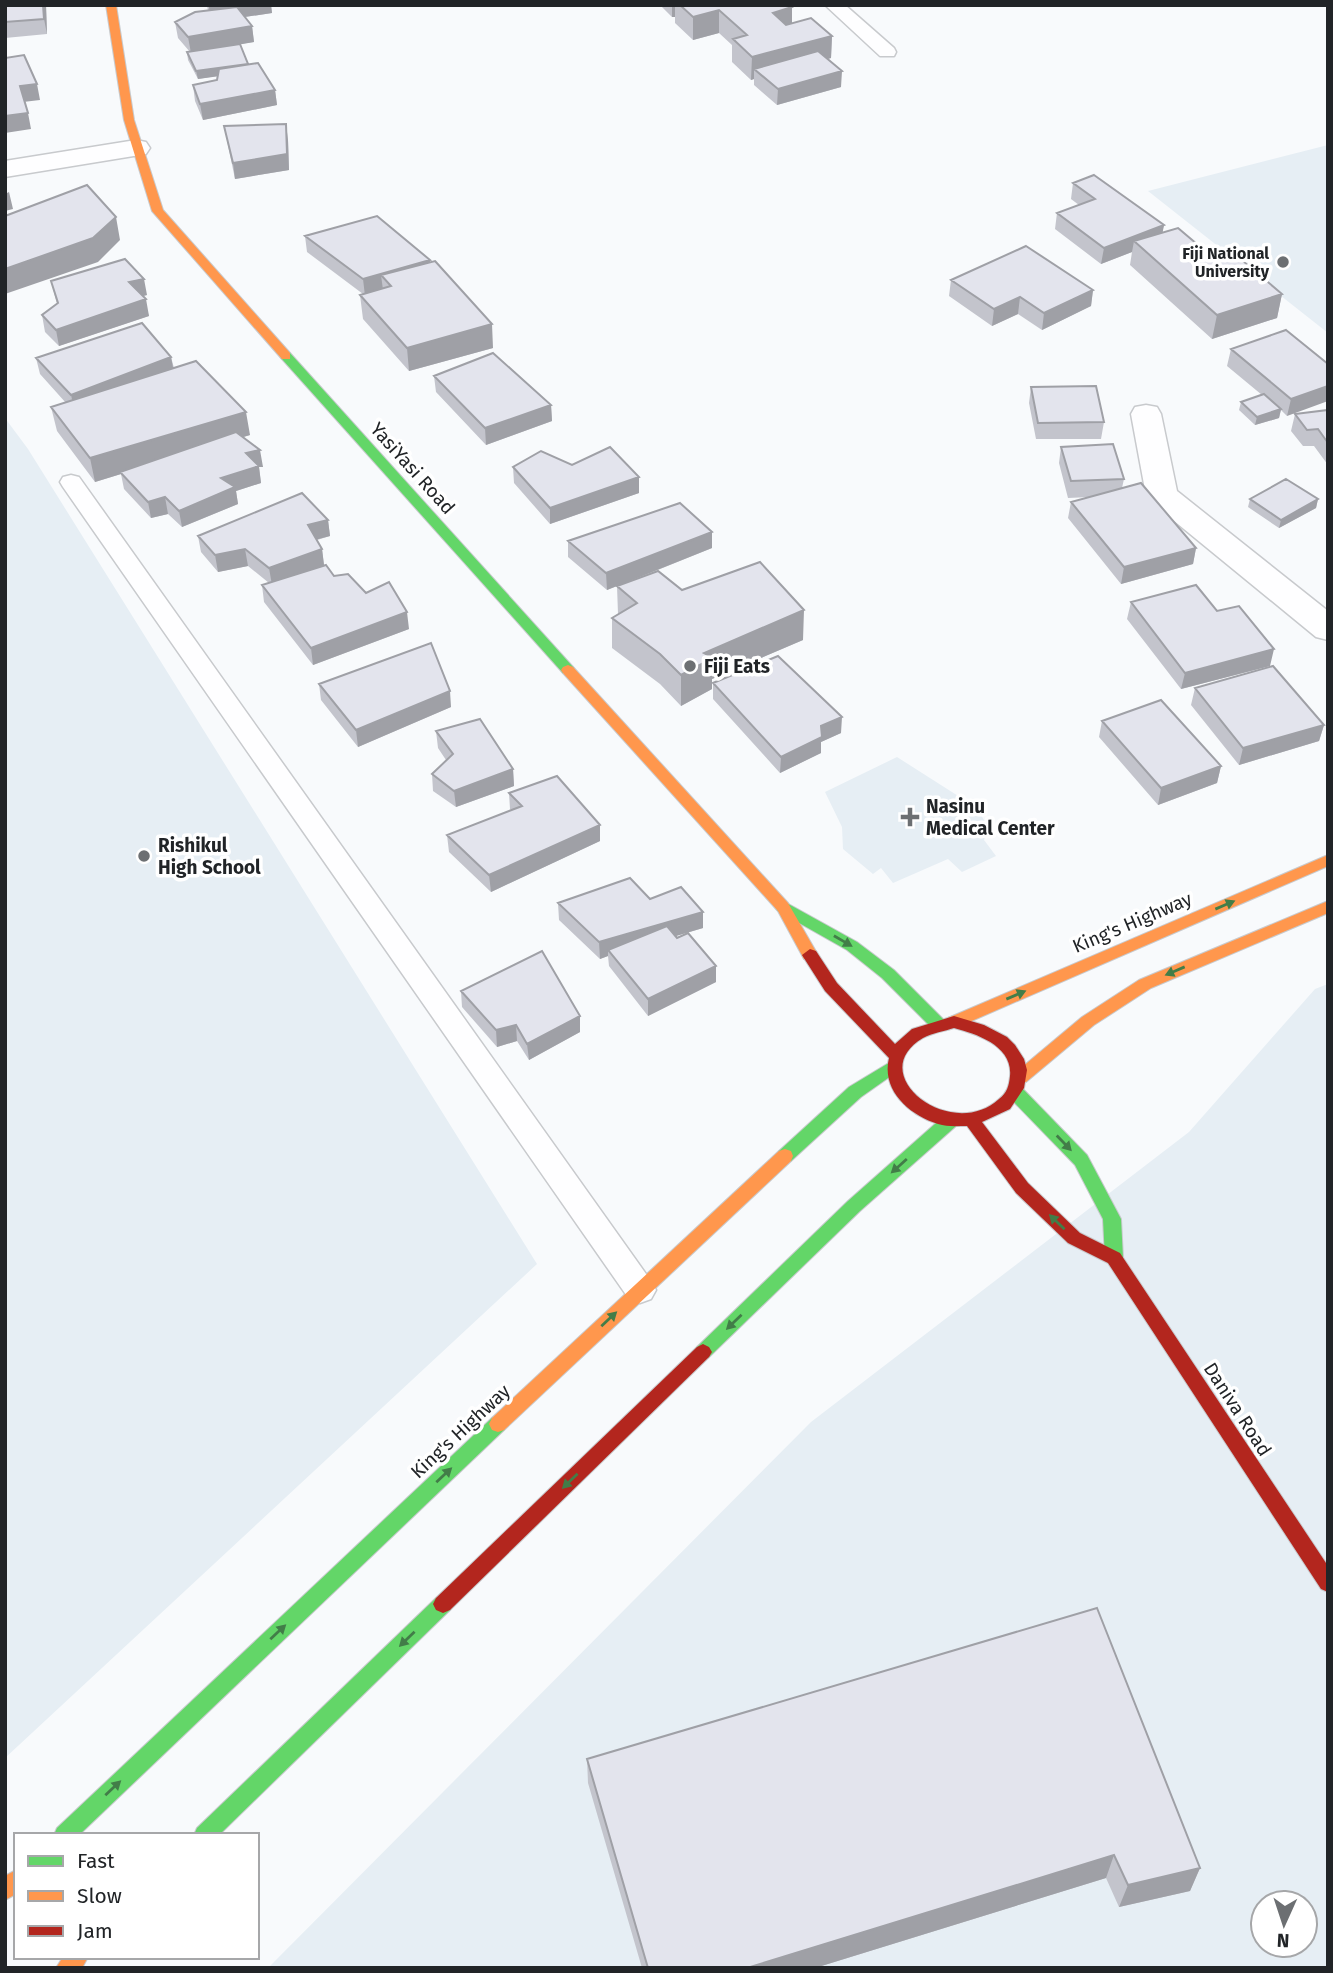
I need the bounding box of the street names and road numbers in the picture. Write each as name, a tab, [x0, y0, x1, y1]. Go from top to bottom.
street label: YasiYasi Road	[365, 418, 460, 519]
street label: King's Highway	[1069, 887, 1196, 958]
street label: Daniva Road	[1199, 1358, 1276, 1460]
street label: King's Highway	[406, 1379, 515, 1483]

